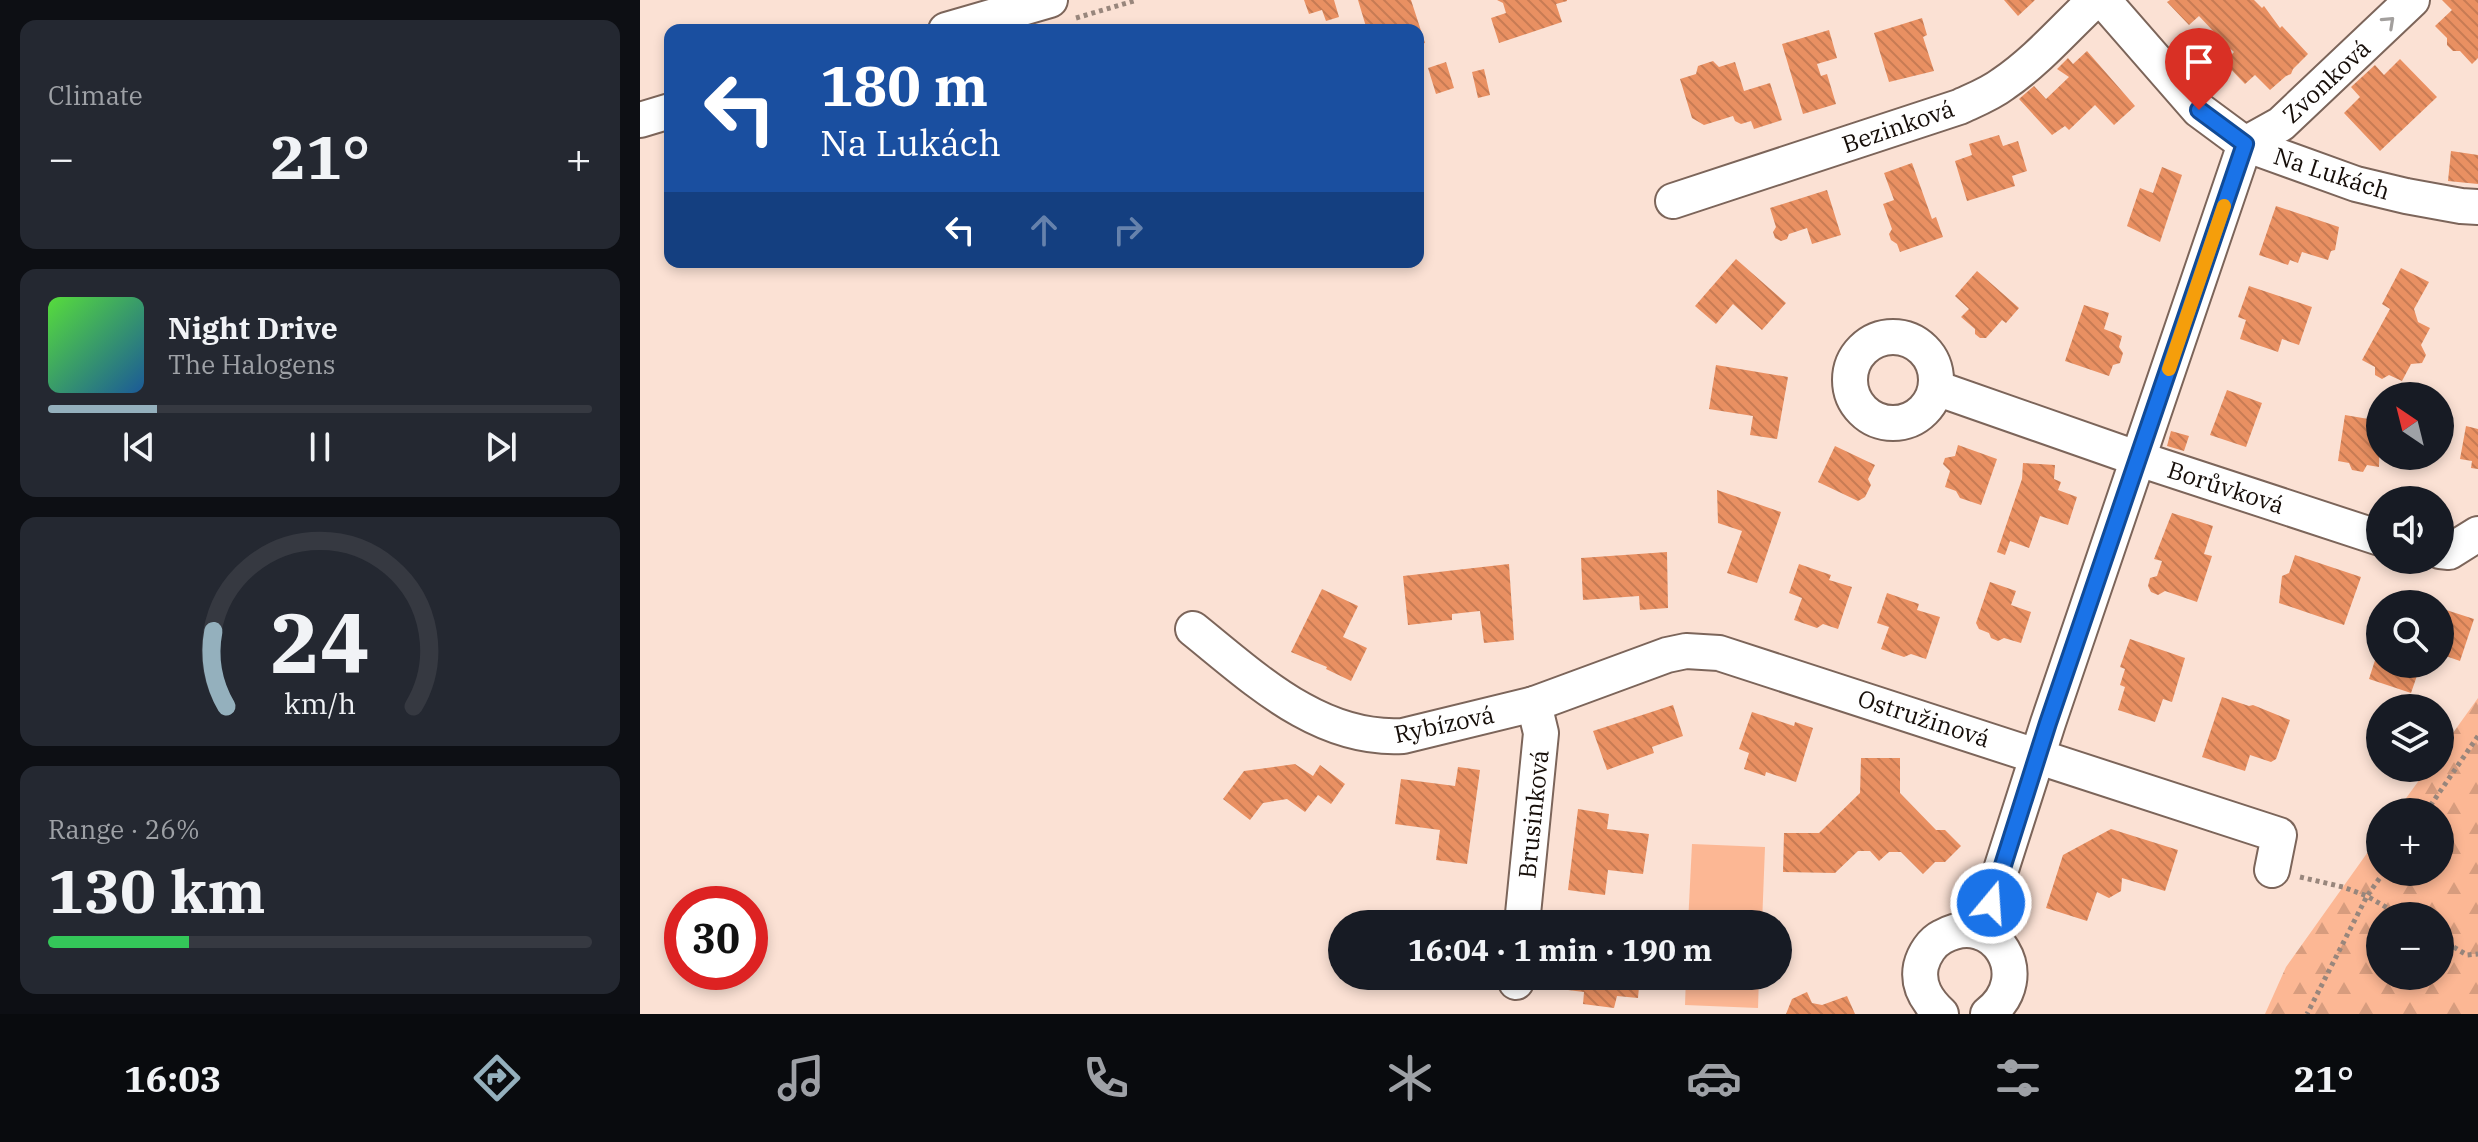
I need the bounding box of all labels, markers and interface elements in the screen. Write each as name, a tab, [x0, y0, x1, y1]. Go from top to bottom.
one-way arrow	[2380, 16, 2394, 31]
pin	[2165, 28, 2233, 110]
street label: Zvonková	[2275, 32, 2377, 130]
icon: arrive	[2177, 40, 2221, 84]
text: 180 m	[820, 49, 988, 121]
icon: left	[688, 56, 792, 160]
text: Climate	[48, 78, 143, 112]
street label: Bezinková	[1838, 92, 1958, 160]
text: 21°	[270, 117, 370, 196]
text: Na Lukách	[820, 119, 1001, 166]
text: −	[48, 129, 74, 186]
text: +	[566, 129, 592, 186]
street label: Na Lukách	[2270, 139, 2394, 207]
icon: left	[938, 208, 982, 252]
icon: ahead	[1022, 208, 1066, 252]
icon: right	[1106, 208, 1150, 252]
text: Night Drive	[168, 308, 338, 347]
text: The Halogens	[168, 347, 336, 381]
north arrow	[2366, 382, 2454, 470]
map controls	[2366, 382, 2454, 990]
icon: previous	[117, 425, 161, 469]
icon: pause	[298, 425, 342, 469]
icon: next	[479, 425, 523, 469]
street label: Borůvková	[2164, 453, 2288, 521]
button: sound	[2366, 486, 2454, 574]
text: 24	[270, 588, 370, 696]
button: search	[2366, 590, 2454, 678]
street label: Ostružinová	[1854, 682, 1994, 754]
text: km/h	[284, 685, 356, 722]
button: layers	[2366, 694, 2454, 782]
street label: Rybízová	[1391, 698, 1497, 750]
street label: Brusinková	[1510, 748, 1556, 880]
button: +	[2366, 798, 2454, 886]
text: Range · 26%	[48, 812, 200, 846]
text: 130 km	[48, 851, 266, 930]
position arrow	[1949, 861, 2033, 945]
speed limit sign: 30	[664, 886, 768, 990]
button: −	[2366, 902, 2454, 990]
text: 16:04 · 1 min · 190 m	[1408, 930, 1712, 969]
icon: directions	[469, 1050, 525, 1106]
icon: music	[773, 1050, 829, 1106]
icon: phone	[1078, 1050, 1134, 1106]
icon: climate	[1382, 1050, 1438, 1106]
icon: car	[1686, 1050, 1742, 1106]
icon: filters	[1990, 1050, 2046, 1106]
text: 16:03	[124, 1055, 221, 1102]
text: 21°	[2294, 1055, 2354, 1102]

